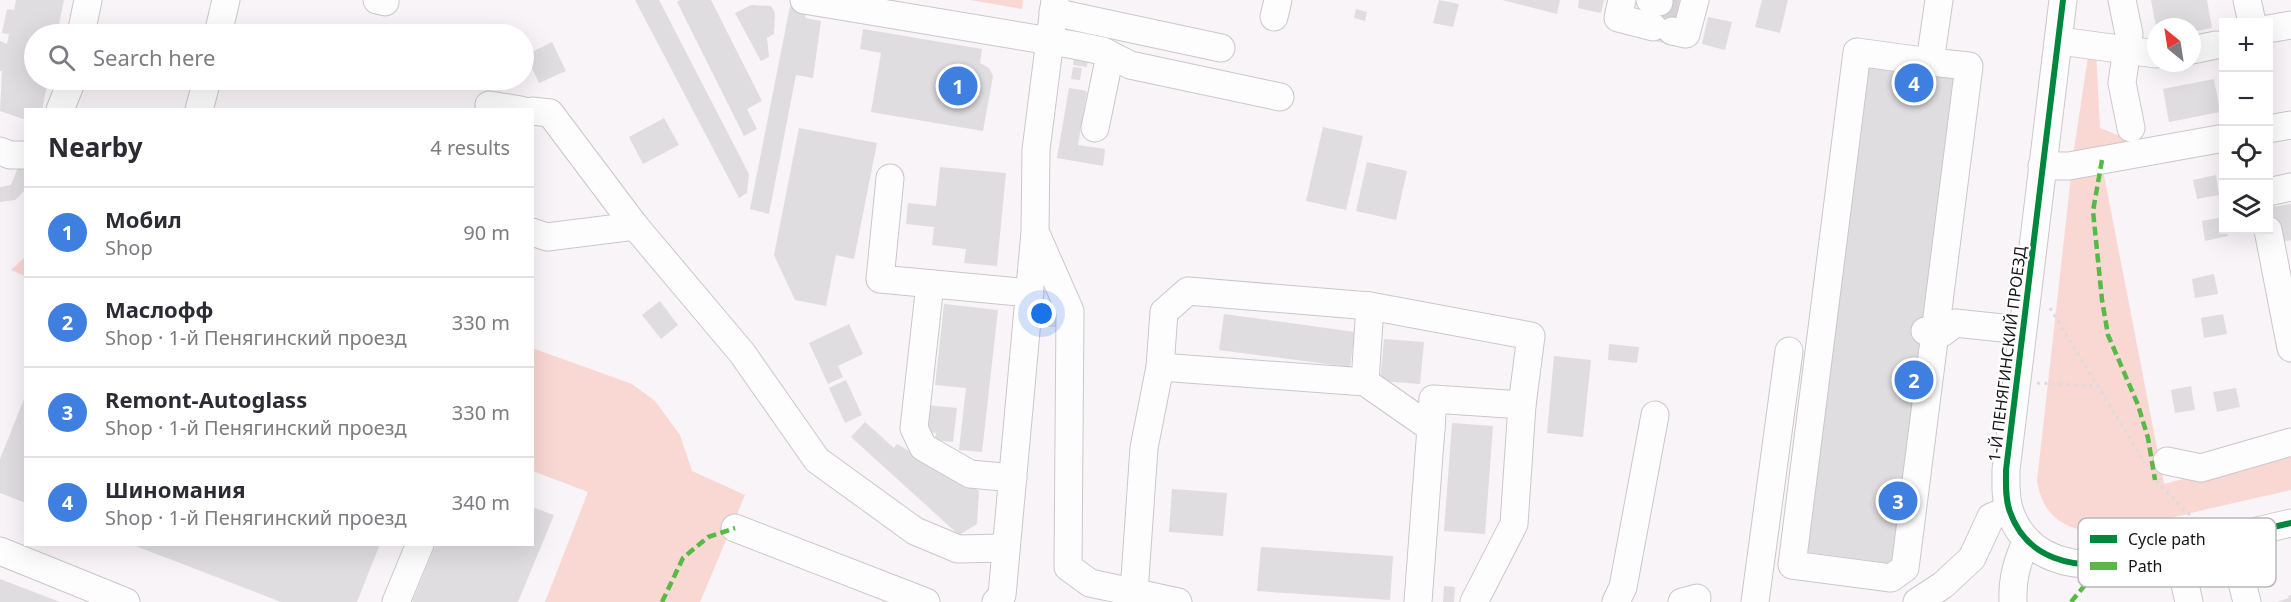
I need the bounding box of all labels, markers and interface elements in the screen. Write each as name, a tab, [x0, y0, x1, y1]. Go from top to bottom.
north arrow	[2147, 18, 2201, 72]
map controls	[2219, 18, 2273, 234]
button: +	[2219, 18, 2273, 72]
search box	[24, 24, 534, 90]
icon: search	[45, 41, 78, 74]
text: Search here	[93, 42, 215, 72]
pin: 4	[1894, 60, 1934, 106]
pin: 1	[938, 64, 978, 109]
button: −	[2219, 72, 2273, 126]
button: locate	[2219, 126, 2273, 180]
text: Nearby	[48, 129, 143, 165]
text: 4 results	[430, 134, 510, 161]
button: layers	[2219, 180, 2273, 234]
text: Мобил	[105, 204, 182, 234]
text: 1	[62, 219, 73, 246]
text: 90 m	[463, 219, 510, 246]
text: Shop	[105, 234, 153, 261]
street label: 1-Й ПЕНЯГИНСКИЙ ПРОЕЗД	[1983, 244, 2031, 463]
text: Маслофф	[105, 294, 213, 324]
your location	[1027, 299, 1056, 328]
text: 2	[62, 309, 73, 336]
text: 330 m	[452, 309, 510, 336]
text: Shop · 1-й Пенягинский проезд	[105, 324, 407, 351]
pin: 2	[1894, 358, 1934, 403]
text: Remont-Autoglass	[105, 384, 307, 414]
text: 3	[62, 399, 73, 426]
text: 330 m	[452, 399, 510, 426]
text: Shop · 1-й Пенягинский проезд	[105, 414, 407, 441]
text: Шиномания	[105, 474, 246, 504]
pin: 3	[1878, 478, 1918, 524]
text: 4	[62, 489, 73, 516]
text: 340 m	[452, 489, 510, 516]
text: Shop · 1-й Пенягинский проезд	[105, 504, 407, 531]
legend	[2078, 518, 2276, 587]
text: Cycle path	[2128, 528, 2206, 550]
text: Path	[2128, 555, 2162, 577]

